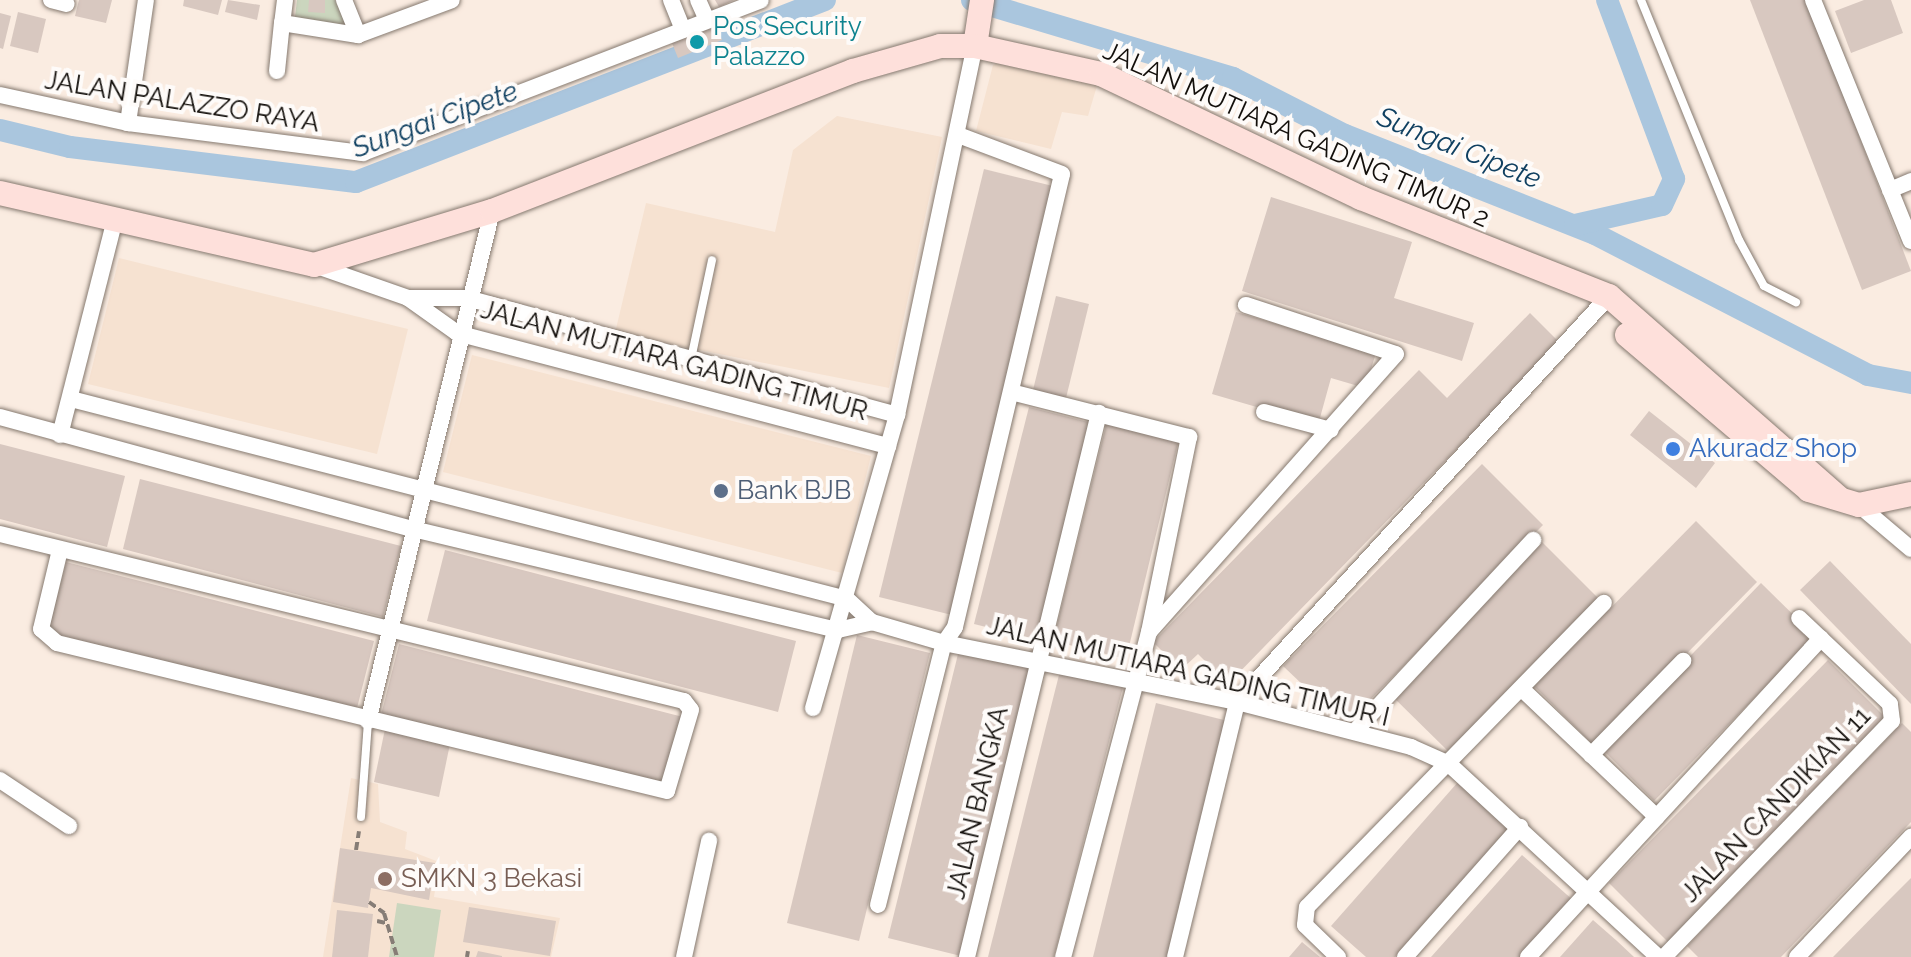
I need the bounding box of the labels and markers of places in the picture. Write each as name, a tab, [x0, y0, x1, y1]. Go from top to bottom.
place label: Pos Security Palazzo	[713, 11, 862, 72]
marker: Pos Security Palazzo	[688, 33, 706, 51]
place label: Akuradz Shop	[1689, 433, 1857, 465]
marker: Akuradz Shop	[1664, 440, 1682, 458]
place label: Bank BJB	[737, 475, 851, 507]
marker: Bank BJB	[712, 482, 730, 500]
place label: SMKN 3 Bekasi	[401, 863, 582, 895]
marker: SMKN 3 Bekasi	[376, 870, 394, 888]

